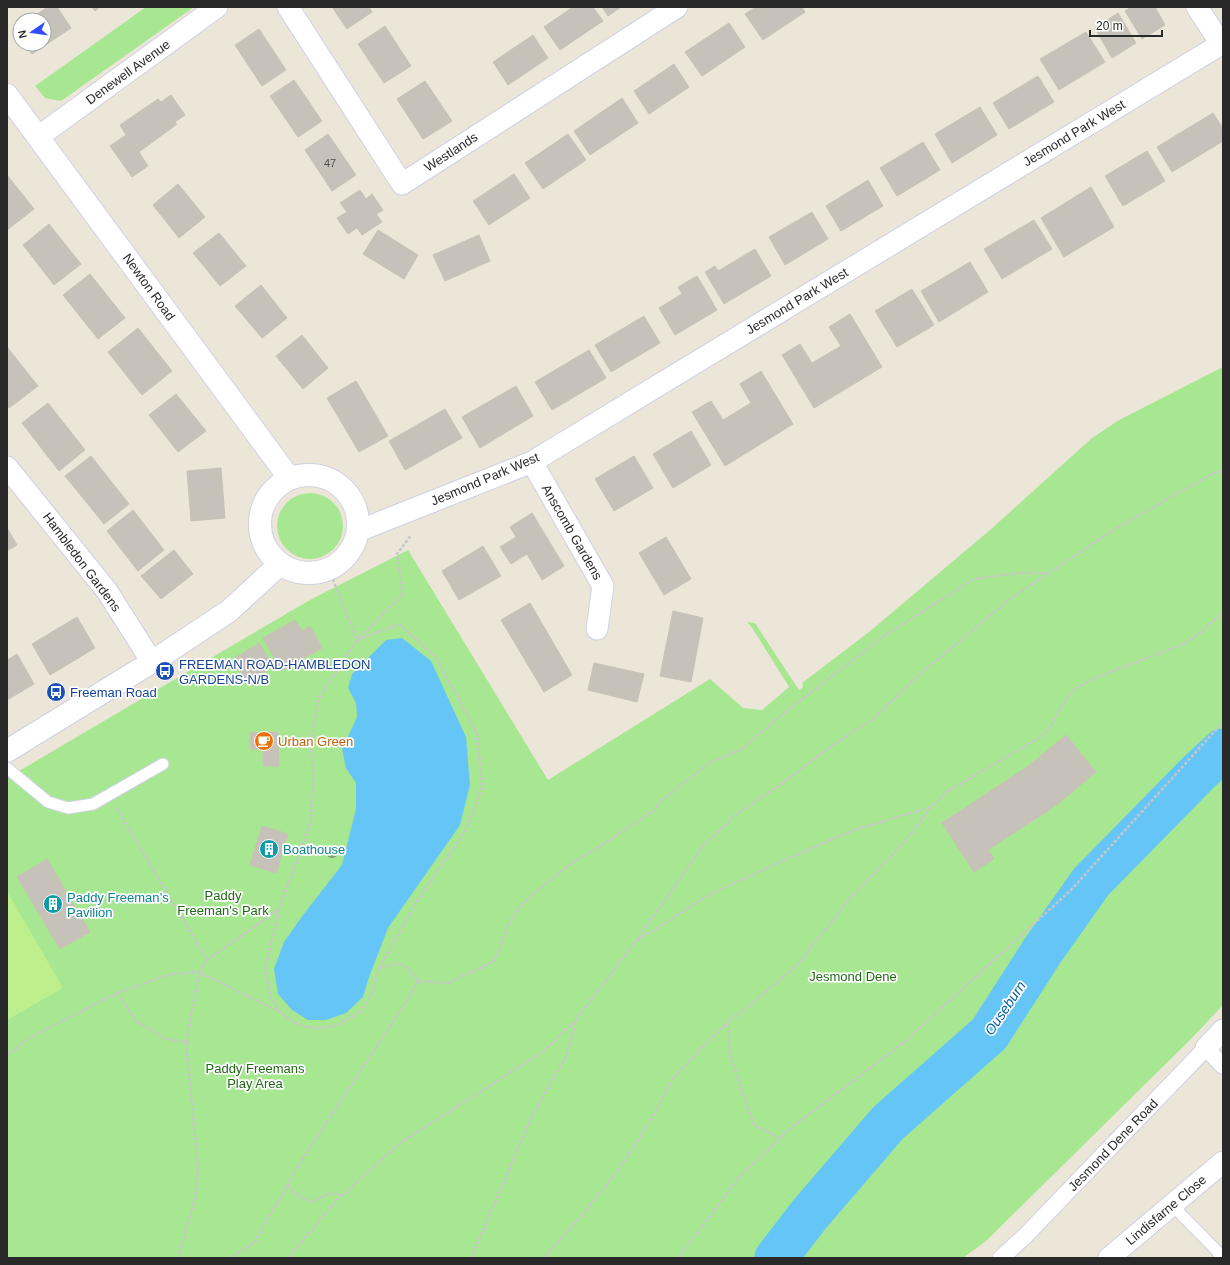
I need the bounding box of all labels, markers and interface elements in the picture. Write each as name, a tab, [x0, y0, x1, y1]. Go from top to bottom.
north arrow	[12, 12, 52, 52]
scale bar	[1090, 12, 1162, 38]
text: 20 m	[1096, 19, 1123, 33]
text: N	[16, 29, 29, 39]
street label: Denewell Avenue	[83, 36, 173, 108]
street label: Jesmond Park West	[1020, 96, 1128, 169]
street label: Westlands	[422, 129, 481, 175]
house number: 47	[324, 157, 336, 169]
street label: Newton Road	[120, 251, 178, 323]
street label: Jesmond Park West	[743, 264, 851, 337]
street label: Jesmond Park West	[429, 449, 542, 509]
street label: Anscomb Gardens	[539, 482, 606, 583]
street label: Hambledon Gardens	[40, 510, 124, 615]
place label: FREEMAN ROAD-HAMBLEDON GARDENS-N/B	[179, 657, 370, 687]
bus stop icon: FREEMAN ROAD-HAMBLEDON GARDENS-N/B	[154, 660, 176, 682]
bus stop icon: Freeman Road	[45, 681, 67, 703]
place label: Freeman Road	[70, 685, 157, 700]
cafe icon: Urban Green	[253, 730, 275, 752]
place label: Urban Green	[278, 734, 353, 749]
building icon: Boathouse	[258, 838, 280, 860]
place label: Boathouse	[283, 842, 345, 857]
park label: Paddy Freeman's Park	[177, 888, 269, 918]
place label: Paddy Freeman’s Pavilion	[67, 890, 169, 920]
building icon: Paddy Freeman’s Pavilion	[42, 893, 64, 915]
park label: Jesmond Dene	[809, 969, 897, 984]
water label: Ouseburn	[981, 978, 1029, 1038]
park label: Paddy Freemans Play Area	[206, 1061, 305, 1091]
street label: Jesmond Dene Road	[1065, 1096, 1161, 1194]
street label: Lindisfarne Close	[1123, 1172, 1209, 1248]

